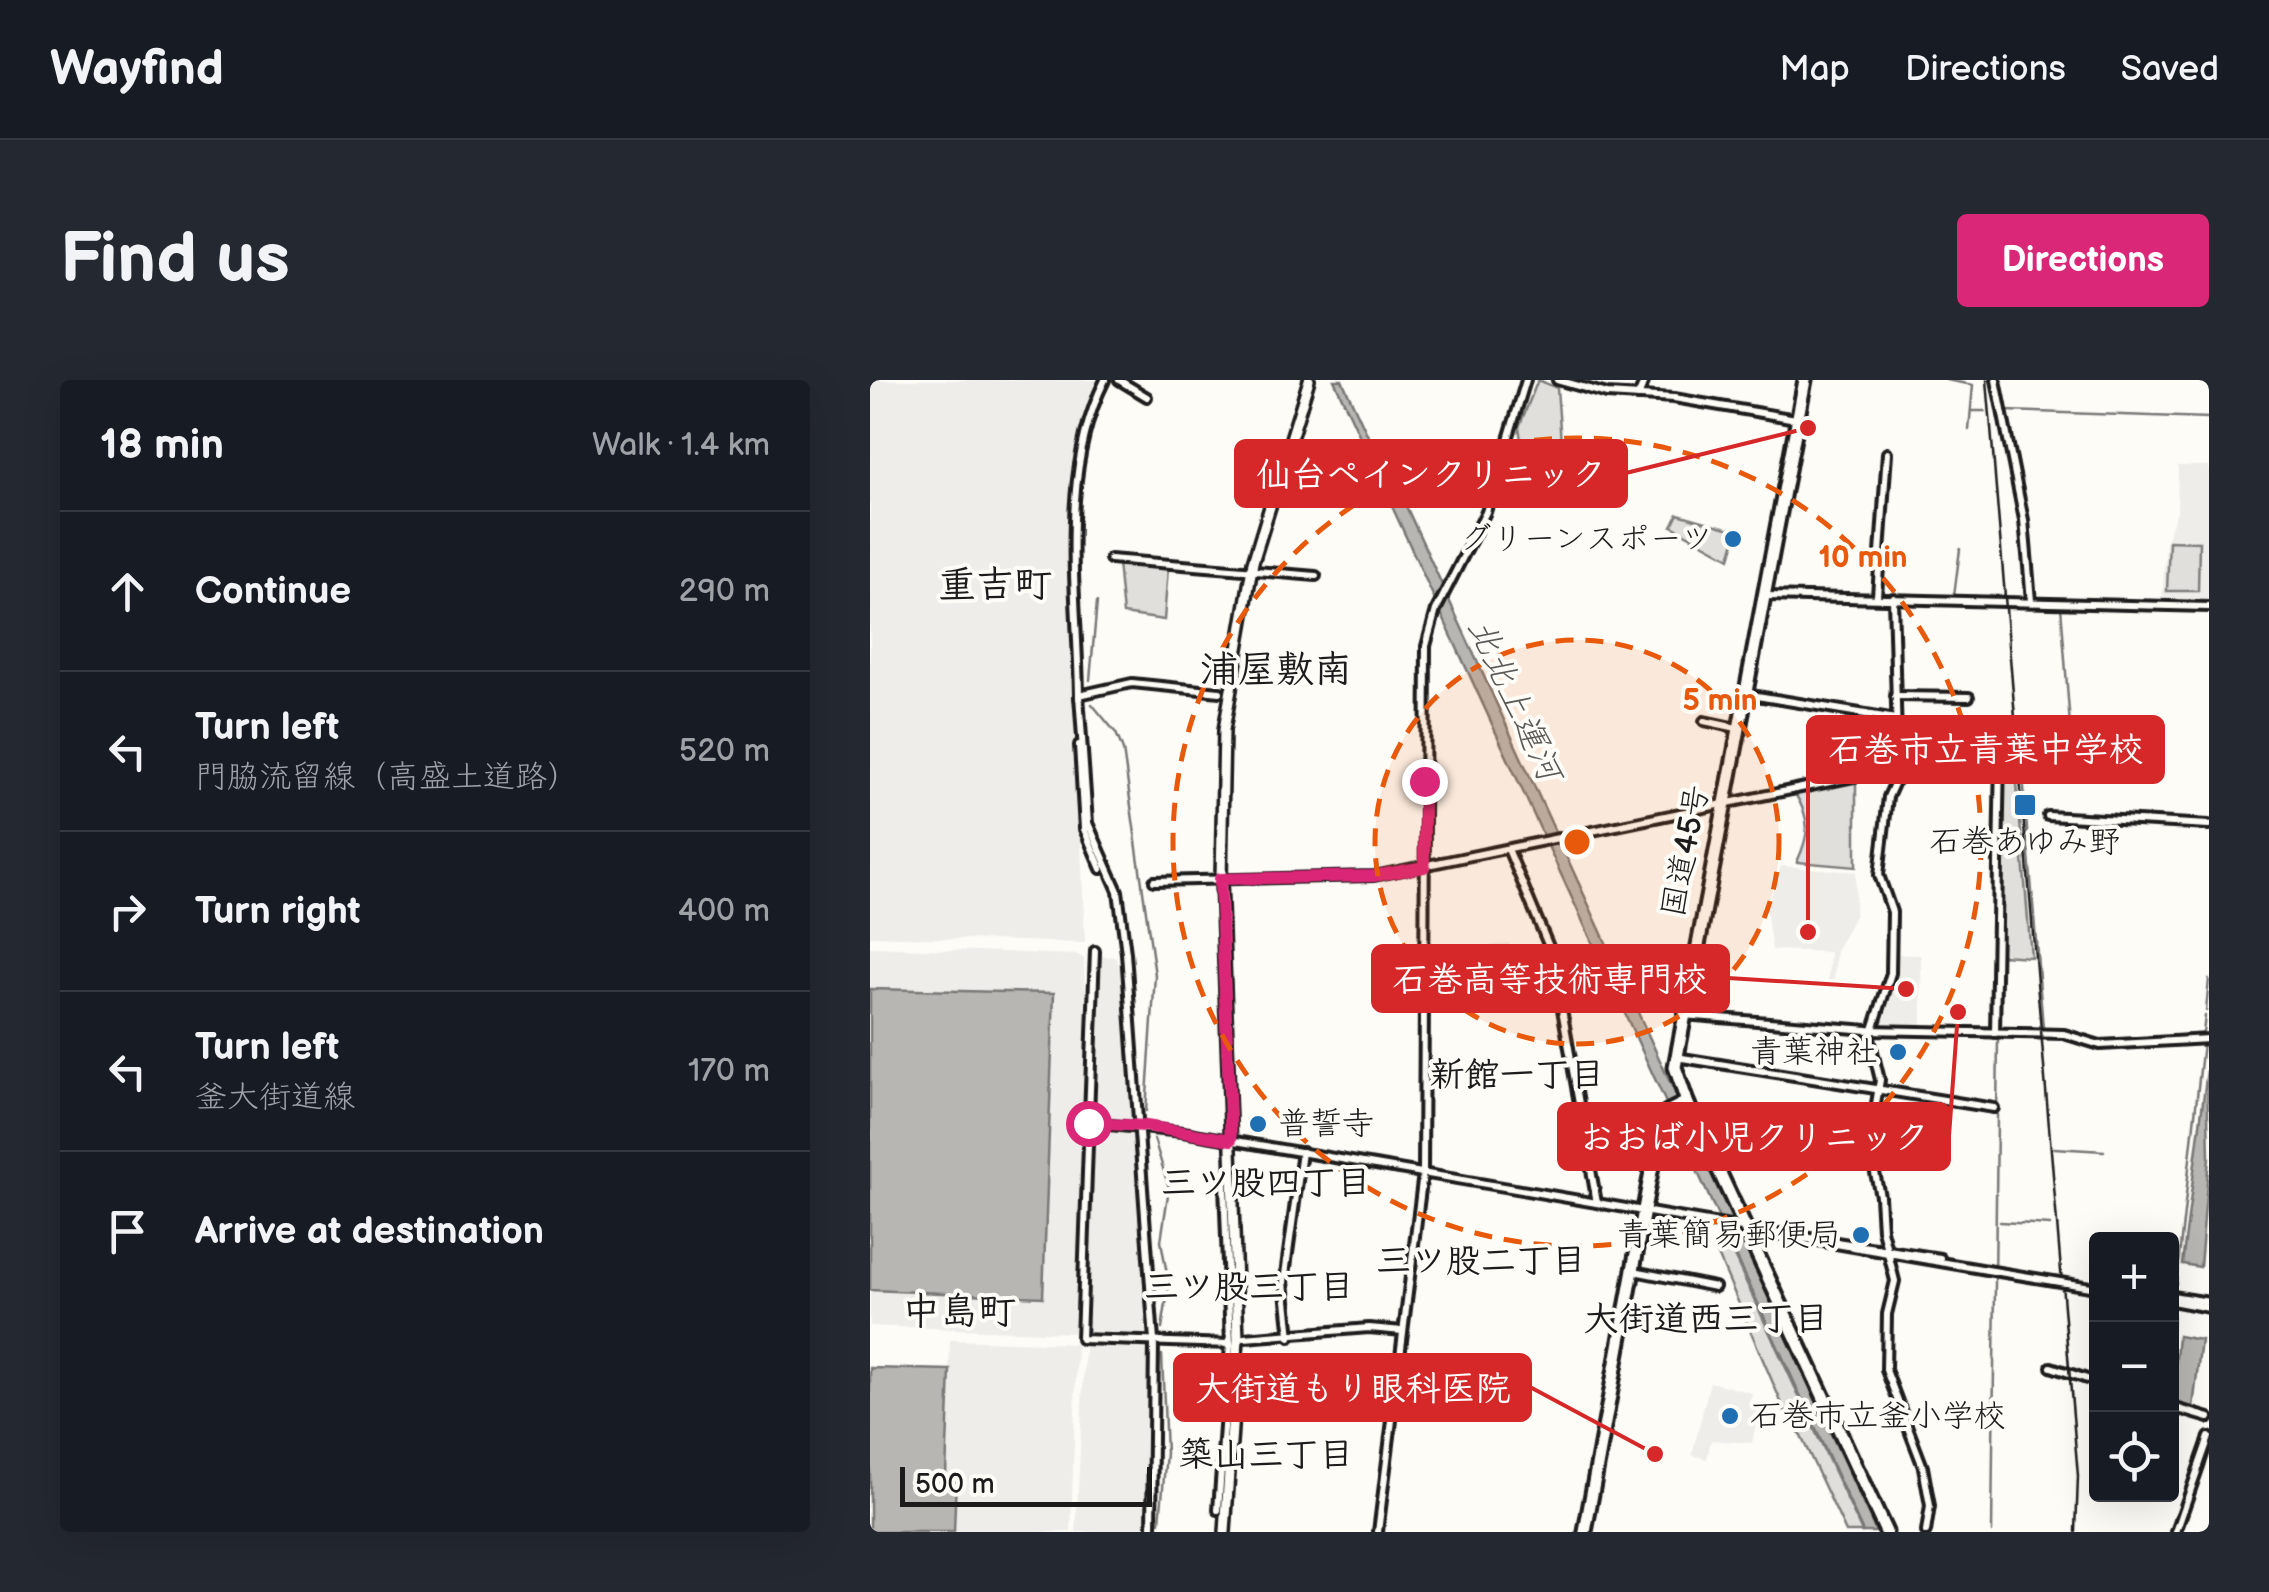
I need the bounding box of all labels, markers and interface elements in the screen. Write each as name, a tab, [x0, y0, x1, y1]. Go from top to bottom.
text: Wayfind	[50, 41, 224, 98]
text: Map	[1780, 48, 1850, 91]
text: Directions	[1905, 48, 2066, 91]
text: Saved	[2121, 48, 2219, 91]
button: Directions	[1957, 214, 2209, 307]
text: Find us	[60, 218, 290, 302]
text: 18 min	[100, 420, 224, 471]
text: Walk · 1.4 km	[592, 426, 770, 465]
callout: 仙台ペインクリニック	[1236, 441, 1626, 506]
text: 仙台ペインクリニック	[1256, 454, 1606, 497]
place label: グリーンスポーツ	[1460, 520, 1713, 559]
marker: グリーンスポーツ	[1722, 528, 1744, 550]
text: 10 min	[1818, 540, 1908, 576]
district label: 重吉町	[938, 563, 1052, 608]
icon: ahead	[100, 564, 155, 619]
text: Continue	[195, 569, 351, 614]
text: 290 m	[679, 572, 770, 611]
water label: 北北上運河	[1458, 612, 1573, 793]
district label: 浦屋敷南	[1200, 648, 1352, 693]
text: 5 min	[1682, 683, 1758, 719]
text: Turn left	[195, 705, 339, 750]
callout: 石巻市立青葉中学校	[1808, 717, 2163, 782]
icon: left	[100, 724, 155, 779]
text: 石巻市立青葉中学校	[1828, 729, 2144, 772]
text: 520 m	[679, 732, 770, 771]
text: 門脇流留線（高盛土道路）	[195, 758, 579, 797]
route end	[1402, 759, 1448, 805]
street label: 国道45号	[1654, 782, 1718, 920]
marker: 石巻あゆみ野	[2012, 792, 2038, 818]
place label: 石巻あゆみ野	[1929, 823, 2121, 862]
centre of rings	[1559, 824, 1595, 860]
icon: right	[100, 884, 155, 939]
text: Turn right	[195, 889, 360, 934]
text: 400 m	[678, 892, 770, 931]
callout: 石巻高等技術専門校	[1373, 946, 1728, 1011]
text: 石巻高等技術専門校	[1392, 959, 1708, 1002]
text: Turn left	[195, 1025, 339, 1070]
place label: 青葉神社	[1750, 1033, 1878, 1072]
marker: 青葉神社	[1887, 1041, 1909, 1063]
icon: left	[100, 1044, 155, 1099]
text: 170 m	[688, 1052, 770, 1091]
district label: 新館一丁目	[1429, 1054, 1605, 1097]
text: 釜大街道線	[195, 1078, 355, 1117]
route start	[1066, 1101, 1112, 1147]
callout: おおば小児クリニック	[1559, 1104, 1949, 1169]
place label: 普誓寺	[1278, 1105, 1374, 1144]
marker: 普誓寺	[1247, 1113, 1269, 1135]
text: おおば小児クリニック	[1579, 1117, 1929, 1160]
district label: 三ツ股四丁目	[1161, 1162, 1371, 1205]
icon: arrive	[100, 1204, 155, 1259]
text: Arrive at destination	[195, 1209, 544, 1254]
place label: 青葉簡易郵便局	[1617, 1216, 1841, 1255]
marker: 青葉簡易郵便局	[1850, 1224, 1872, 1246]
map controls	[2089, 1232, 2179, 1502]
button: +	[2089, 1232, 2179, 1322]
district label: 三ツ股二丁目	[1376, 1240, 1586, 1283]
district label: 三ツ股三丁目	[1144, 1266, 1354, 1309]
district label: 中島町	[902, 1290, 1016, 1335]
district label: 大街道西三丁目	[1583, 1298, 1829, 1341]
button: −	[2089, 1322, 2179, 1412]
callout: 大街道もり眼科医院	[1175, 1355, 1530, 1420]
text: 大街道もり眼科医院	[1195, 1368, 1511, 1411]
place label: 石巻市立釜小学校	[1750, 1397, 2006, 1436]
marker: 石巻市立釜小学校	[1719, 1405, 1741, 1427]
button: locate	[2089, 1412, 2179, 1502]
district label: 築山三丁目	[1178, 1434, 1354, 1477]
scale bar	[900, 1462, 1152, 1506]
text: 500 m	[915, 1468, 995, 1501]

